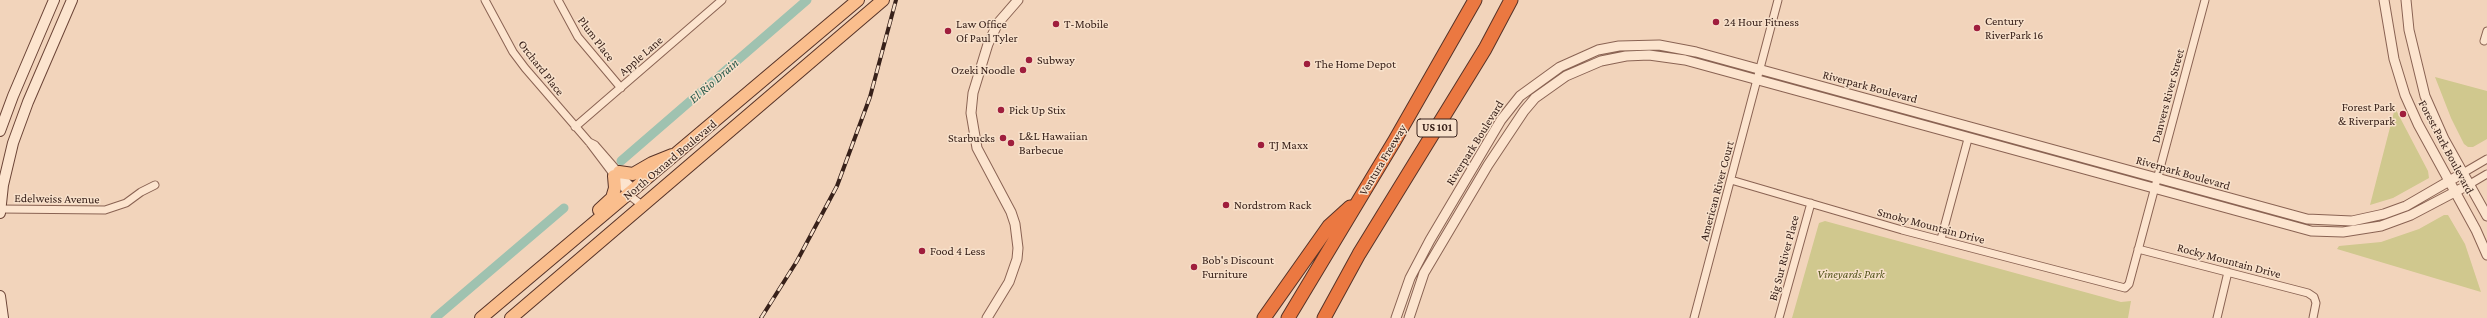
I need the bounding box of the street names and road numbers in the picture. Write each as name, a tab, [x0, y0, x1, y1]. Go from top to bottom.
street label: Plum Place	[574, 14, 618, 64]
street label: Apple Lane	[616, 33, 666, 79]
street label: Orchard Place	[515, 37, 567, 99]
street label: Danvers River Street	[2149, 47, 2187, 145]
street label: Riverpark Boulevard	[1821, 67, 1919, 107]
street label: Riverpark Boulevard	[1443, 98, 1507, 188]
street label: Forest Park Boulevard	[2415, 98, 2477, 196]
street label: North Oxnard Boulevard	[620, 117, 720, 203]
road number: US 101	[1417, 119, 1457, 137]
street label: Ventura Freeway	[1356, 122, 1410, 198]
street label: American River Court	[1697, 139, 1737, 243]
street label: Riverpark Boulevard	[2134, 153, 2232, 193]
street label: Edelweiss Avenue	[14, 191, 100, 207]
street label: Smoky Mountain Drive	[1876, 205, 1986, 247]
street label: Big Sur River Place	[1766, 214, 1802, 302]
street label: Rocky Mountain Drive	[2176, 240, 2282, 282]

